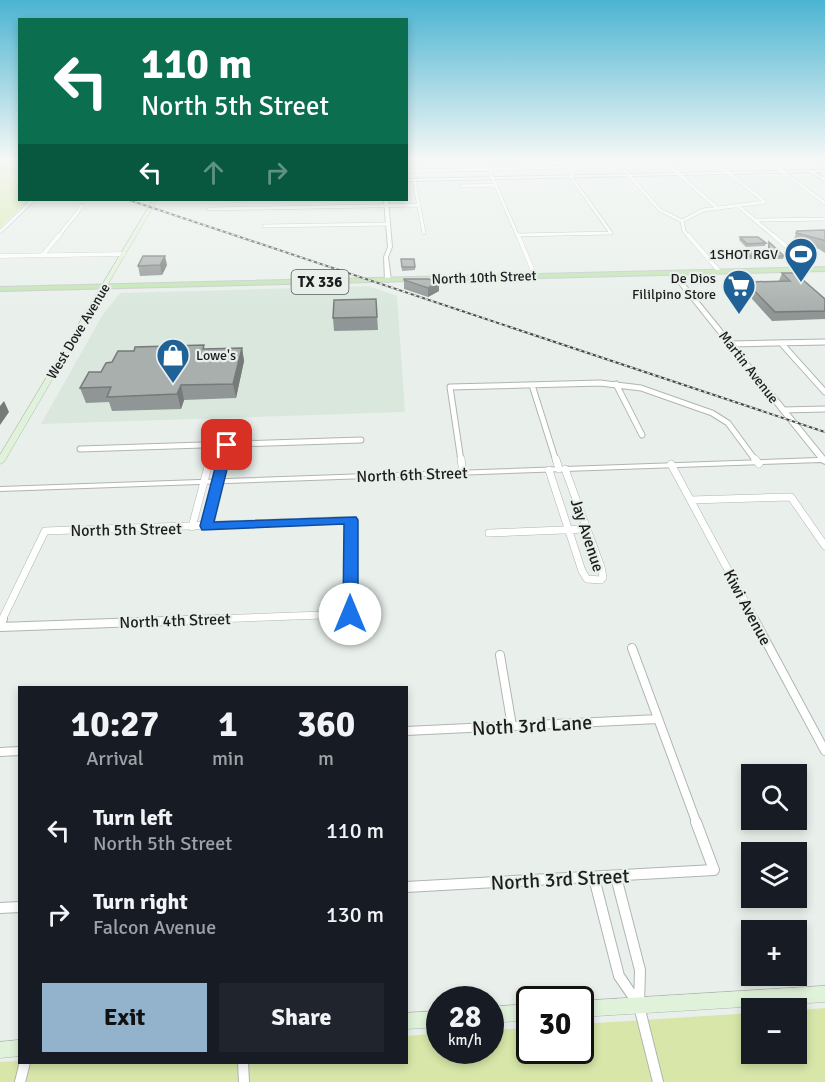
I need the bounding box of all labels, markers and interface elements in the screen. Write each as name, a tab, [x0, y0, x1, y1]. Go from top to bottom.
text: 110 m	[141, 39, 252, 90]
icon: left	[42, 42, 120, 120]
text: North 5th Street	[141, 90, 329, 123]
icon: left	[134, 156, 167, 189]
icon: ahead	[197, 156, 230, 189]
icon: right	[260, 156, 293, 189]
sports icon: 1SHOT RGV	[783, 236, 819, 283]
place label: 1SHOT RGV	[709, 246, 778, 263]
street label: North 10th Street	[431, 267, 537, 288]
supermarket icon: De Dios Fililpino Store	[721, 268, 757, 315]
road number: TX 336	[292, 270, 348, 294]
place label: De Dios Fililpino Store	[632, 270, 716, 303]
street label: West Dove Avenue	[43, 280, 114, 382]
street label: Martin Avenue	[715, 328, 782, 407]
shop icon: Lowe's	[155, 337, 191, 384]
place label: Lowe's	[196, 347, 236, 364]
pin	[201, 419, 252, 470]
icon: arrive	[210, 428, 243, 461]
street label: North 6th Street	[356, 463, 468, 487]
street label: Jay Avenue	[566, 496, 608, 574]
street label: North 5th Street	[70, 519, 182, 541]
street label: Kiwi Avenue	[719, 566, 776, 649]
position arrow	[318, 582, 382, 646]
street label: North 4th Street	[119, 609, 231, 633]
text: 10:27	[71, 702, 159, 747]
text: 1	[218, 702, 238, 747]
text: 360	[297, 702, 355, 747]
street label: Noth 3rd Lane	[471, 710, 593, 741]
text: Arrival	[86, 746, 144, 771]
text: min	[212, 746, 244, 771]
text: m	[318, 746, 334, 771]
map controls	[741, 764, 807, 1064]
button: search	[741, 764, 807, 830]
text: Turn left	[93, 804, 173, 831]
icon: left	[42, 814, 75, 847]
text: 110 m	[326, 817, 384, 844]
text: North 5th Street	[93, 831, 232, 856]
button: layers	[741, 842, 807, 908]
street label: North 3rd Street	[490, 863, 630, 896]
text: Turn right	[93, 888, 188, 915]
icon: right	[42, 898, 75, 931]
text: 130 m	[326, 901, 384, 928]
text: Falcon Avenue	[93, 915, 216, 940]
button: +	[741, 920, 807, 986]
button: Exit	[42, 983, 207, 1052]
button: Share	[219, 983, 384, 1052]
speed limit sign: 30	[516, 986, 594, 1064]
button: −	[741, 998, 807, 1064]
text: 28	[449, 999, 481, 1036]
text: km/h	[448, 1031, 482, 1049]

